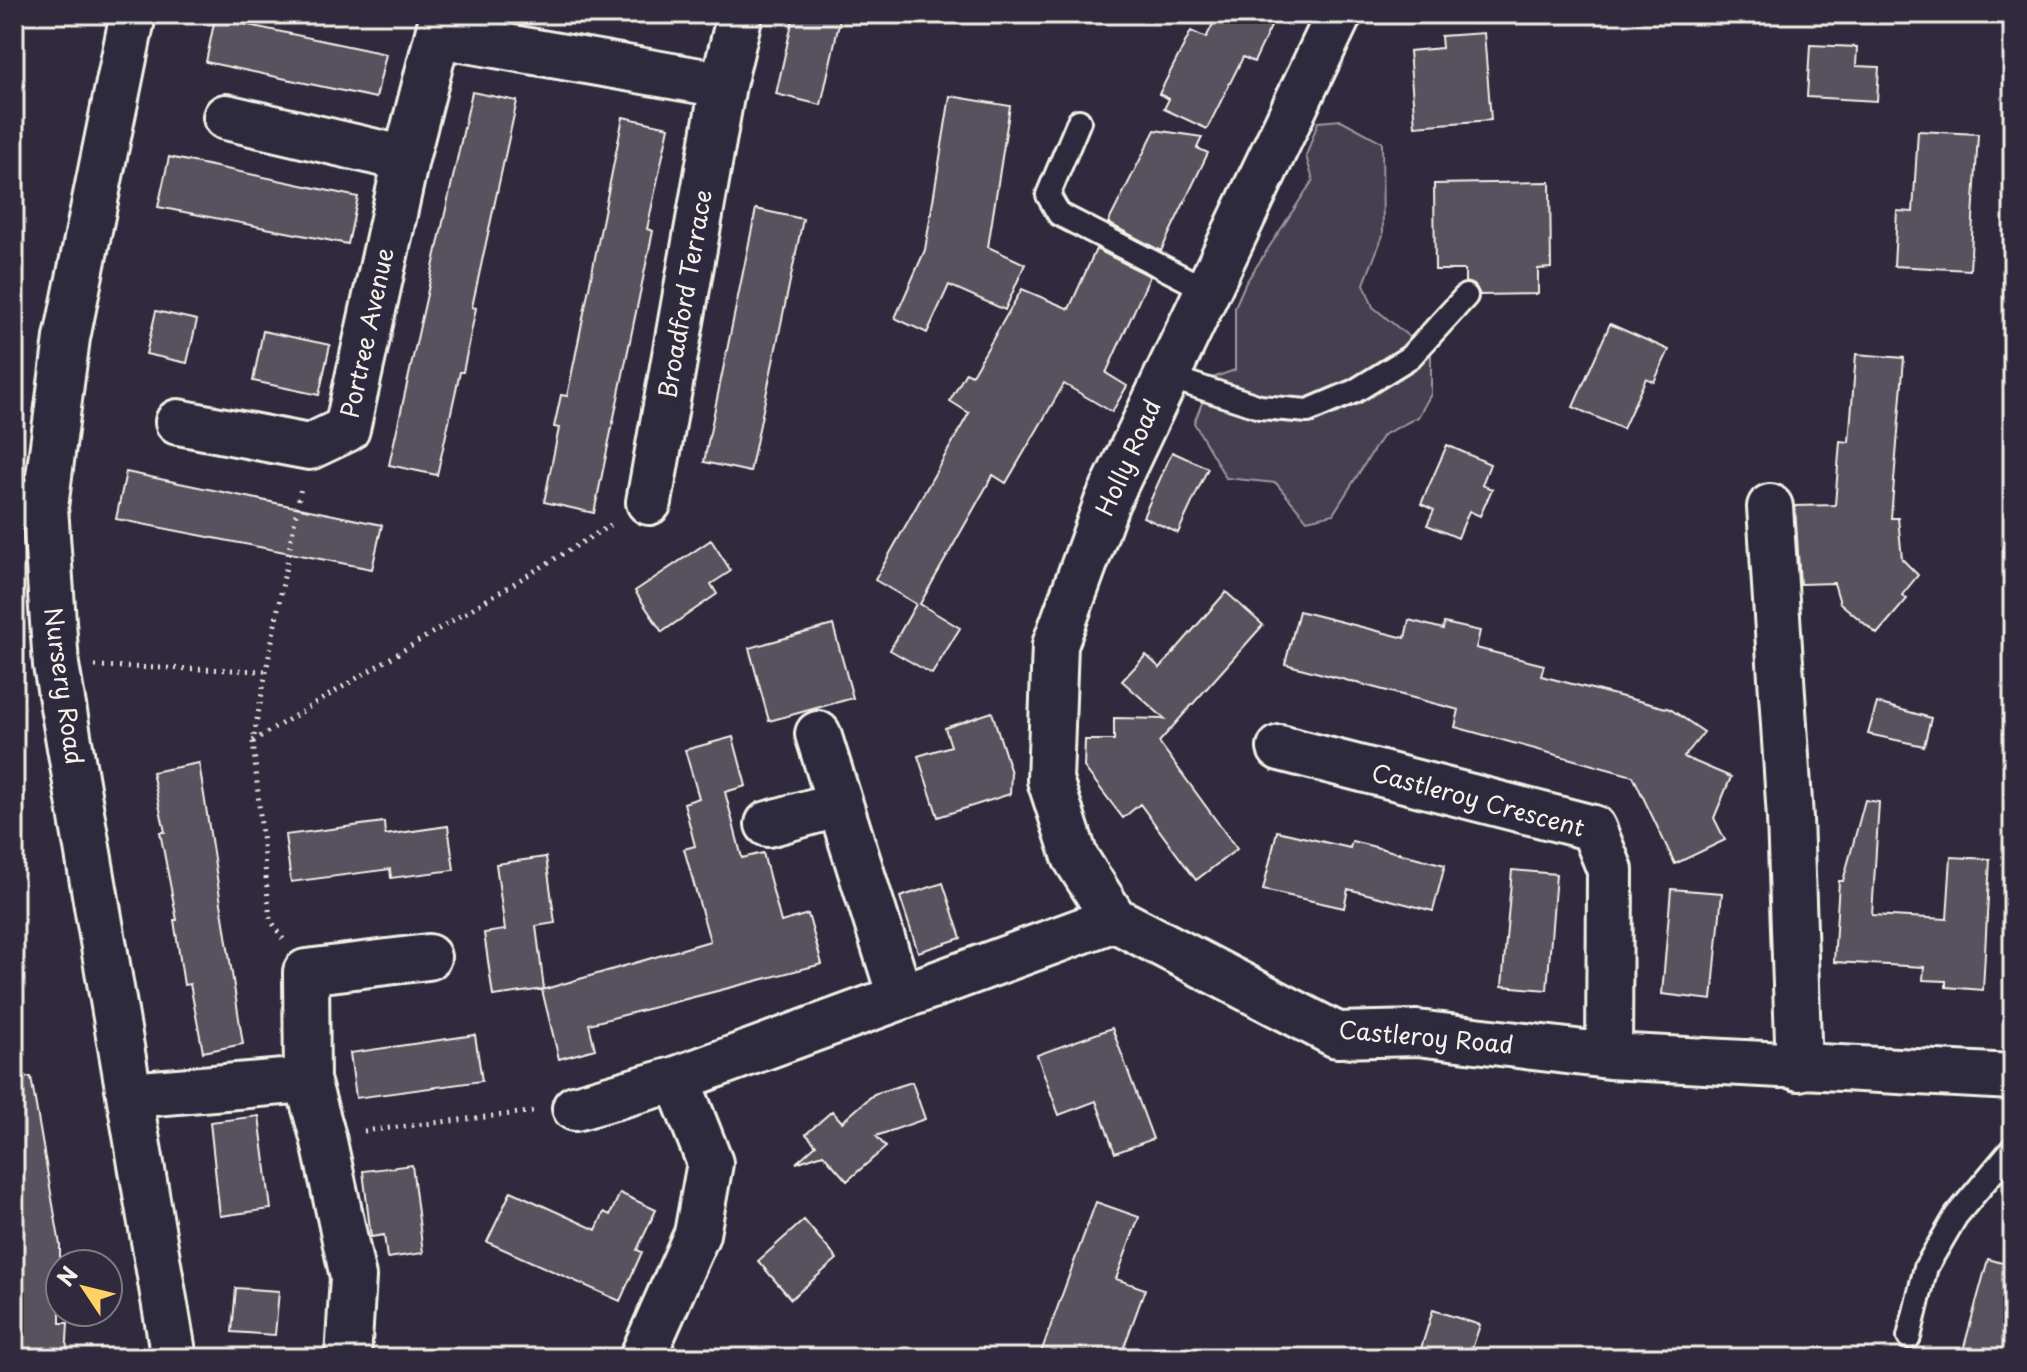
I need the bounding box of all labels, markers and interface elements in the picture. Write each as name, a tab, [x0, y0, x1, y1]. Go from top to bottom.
street label: Broadford Terrace	[648, 187, 720, 401]
street label: Portree Avenue	[330, 244, 402, 421]
street label: Holly Road	[1085, 393, 1169, 521]
street label: Nursery Road	[36, 605, 94, 767]
street label: Castleroy Crescent	[1368, 753, 1589, 845]
street label: Castleroy Road	[1337, 1010, 1515, 1062]
north arrow	[44, 1248, 124, 1328]
text: N	[48, 1259, 85, 1292]

